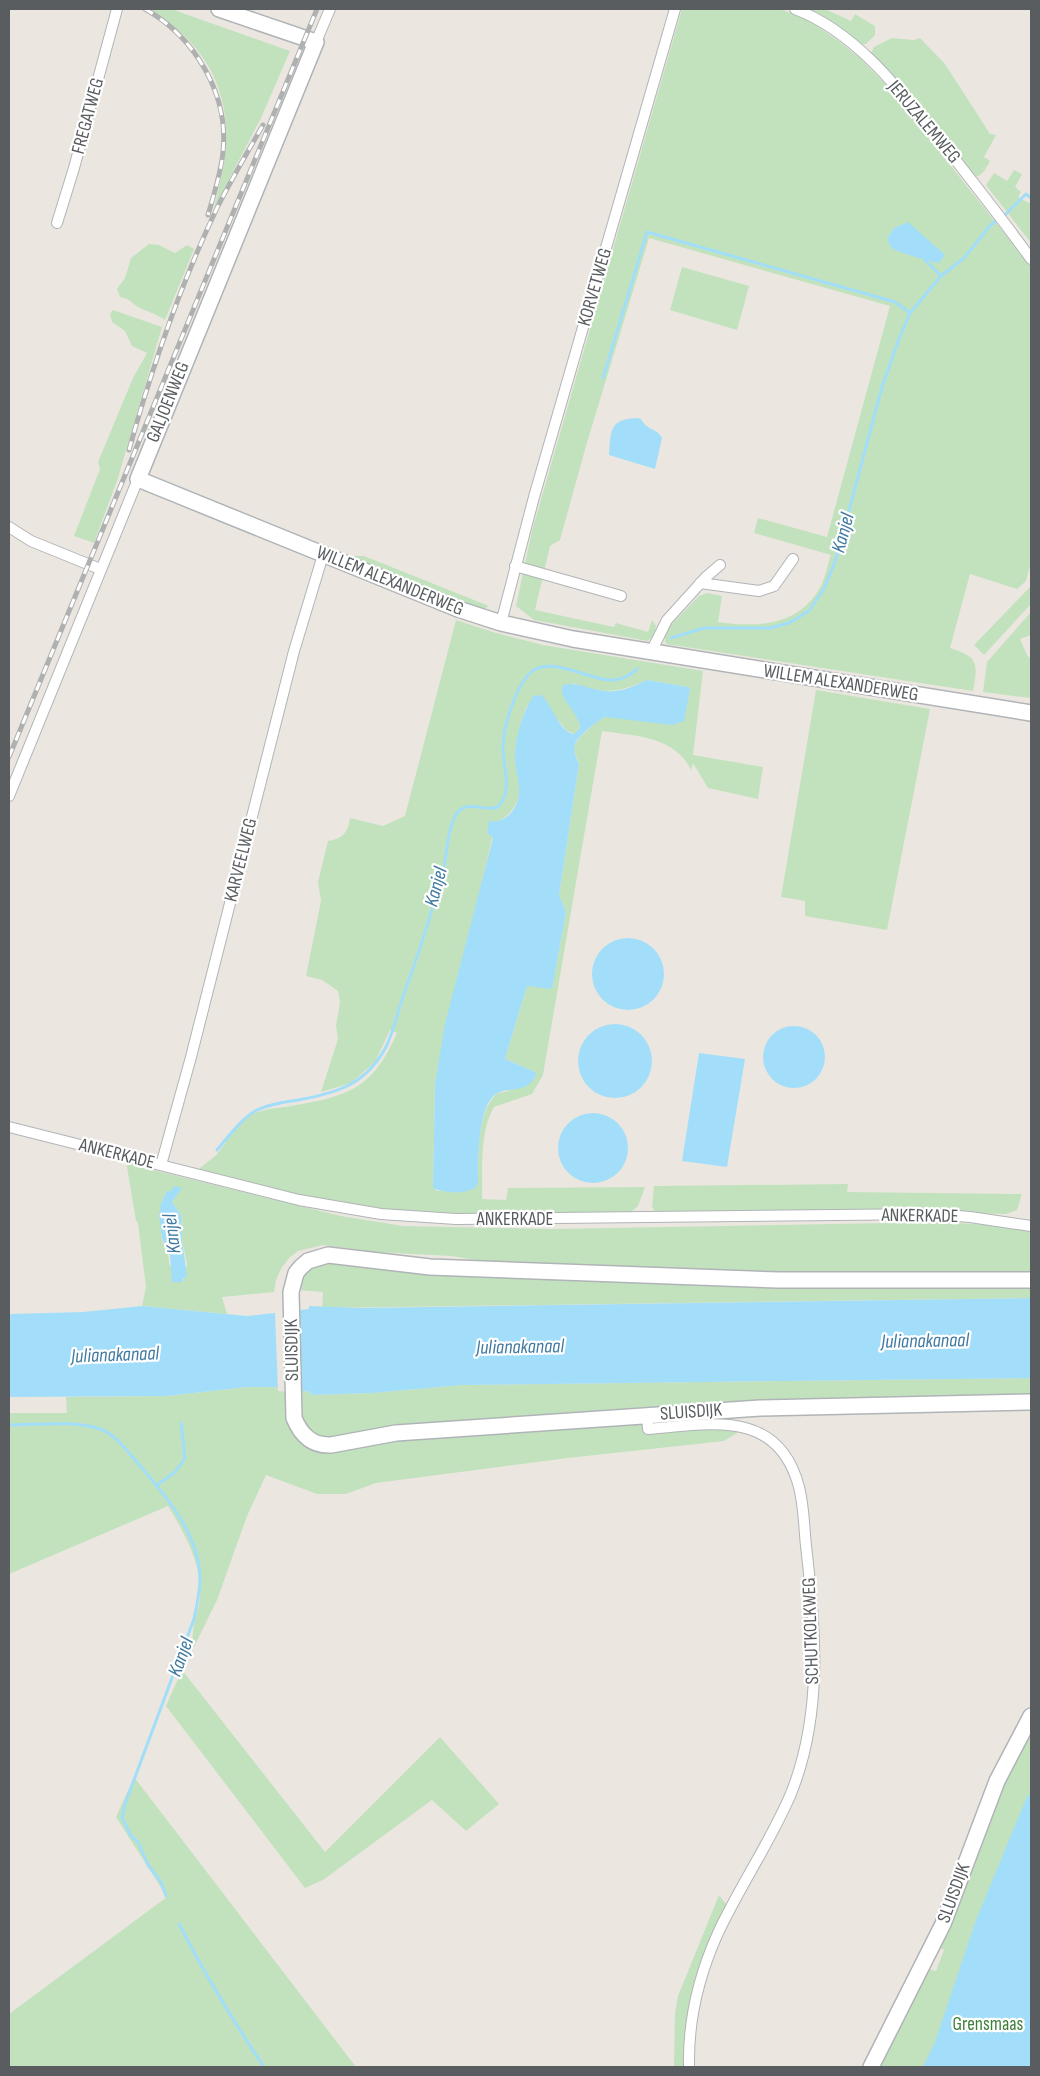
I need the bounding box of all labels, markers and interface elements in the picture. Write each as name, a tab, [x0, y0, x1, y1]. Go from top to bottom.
street label: FREGATWEG	[67, 75, 109, 157]
street label: JERUZALEMWEG	[882, 75, 965, 168]
street label: KORVETWEG	[573, 245, 617, 329]
street label: GALJOENWEG	[141, 358, 195, 446]
water label: Kanjel	[826, 509, 860, 555]
street label: WILLEM ALEXANDERWEG	[313, 541, 467, 621]
street label: WILLEM ALEXANDERWEG	[762, 659, 920, 707]
street label: KARVEELWEG	[220, 816, 262, 904]
water label: Kanjel	[419, 863, 453, 909]
street label: ANKERKADE	[76, 1133, 157, 1174]
street label: ANKERKADE	[880, 1204, 959, 1228]
street label: ANKERKADE	[476, 1208, 553, 1231]
water label: Kanjel	[157, 1211, 186, 1255]
street label: SLUISDIJK	[280, 1318, 304, 1381]
water label: Julianakanaal	[880, 1328, 971, 1354]
water label: Julianakanaal	[475, 1334, 566, 1360]
water label: Julianakanaal	[70, 1341, 161, 1369]
street label: SLUISDIJK	[659, 1398, 723, 1426]
street label: SCHUTKOLKWEG	[798, 1577, 824, 1685]
water label: Kanjel	[163, 1633, 200, 1680]
street label: SLUISDIJK	[933, 1860, 976, 1926]
park label: Grensmaas	[953, 2013, 1024, 2036]

